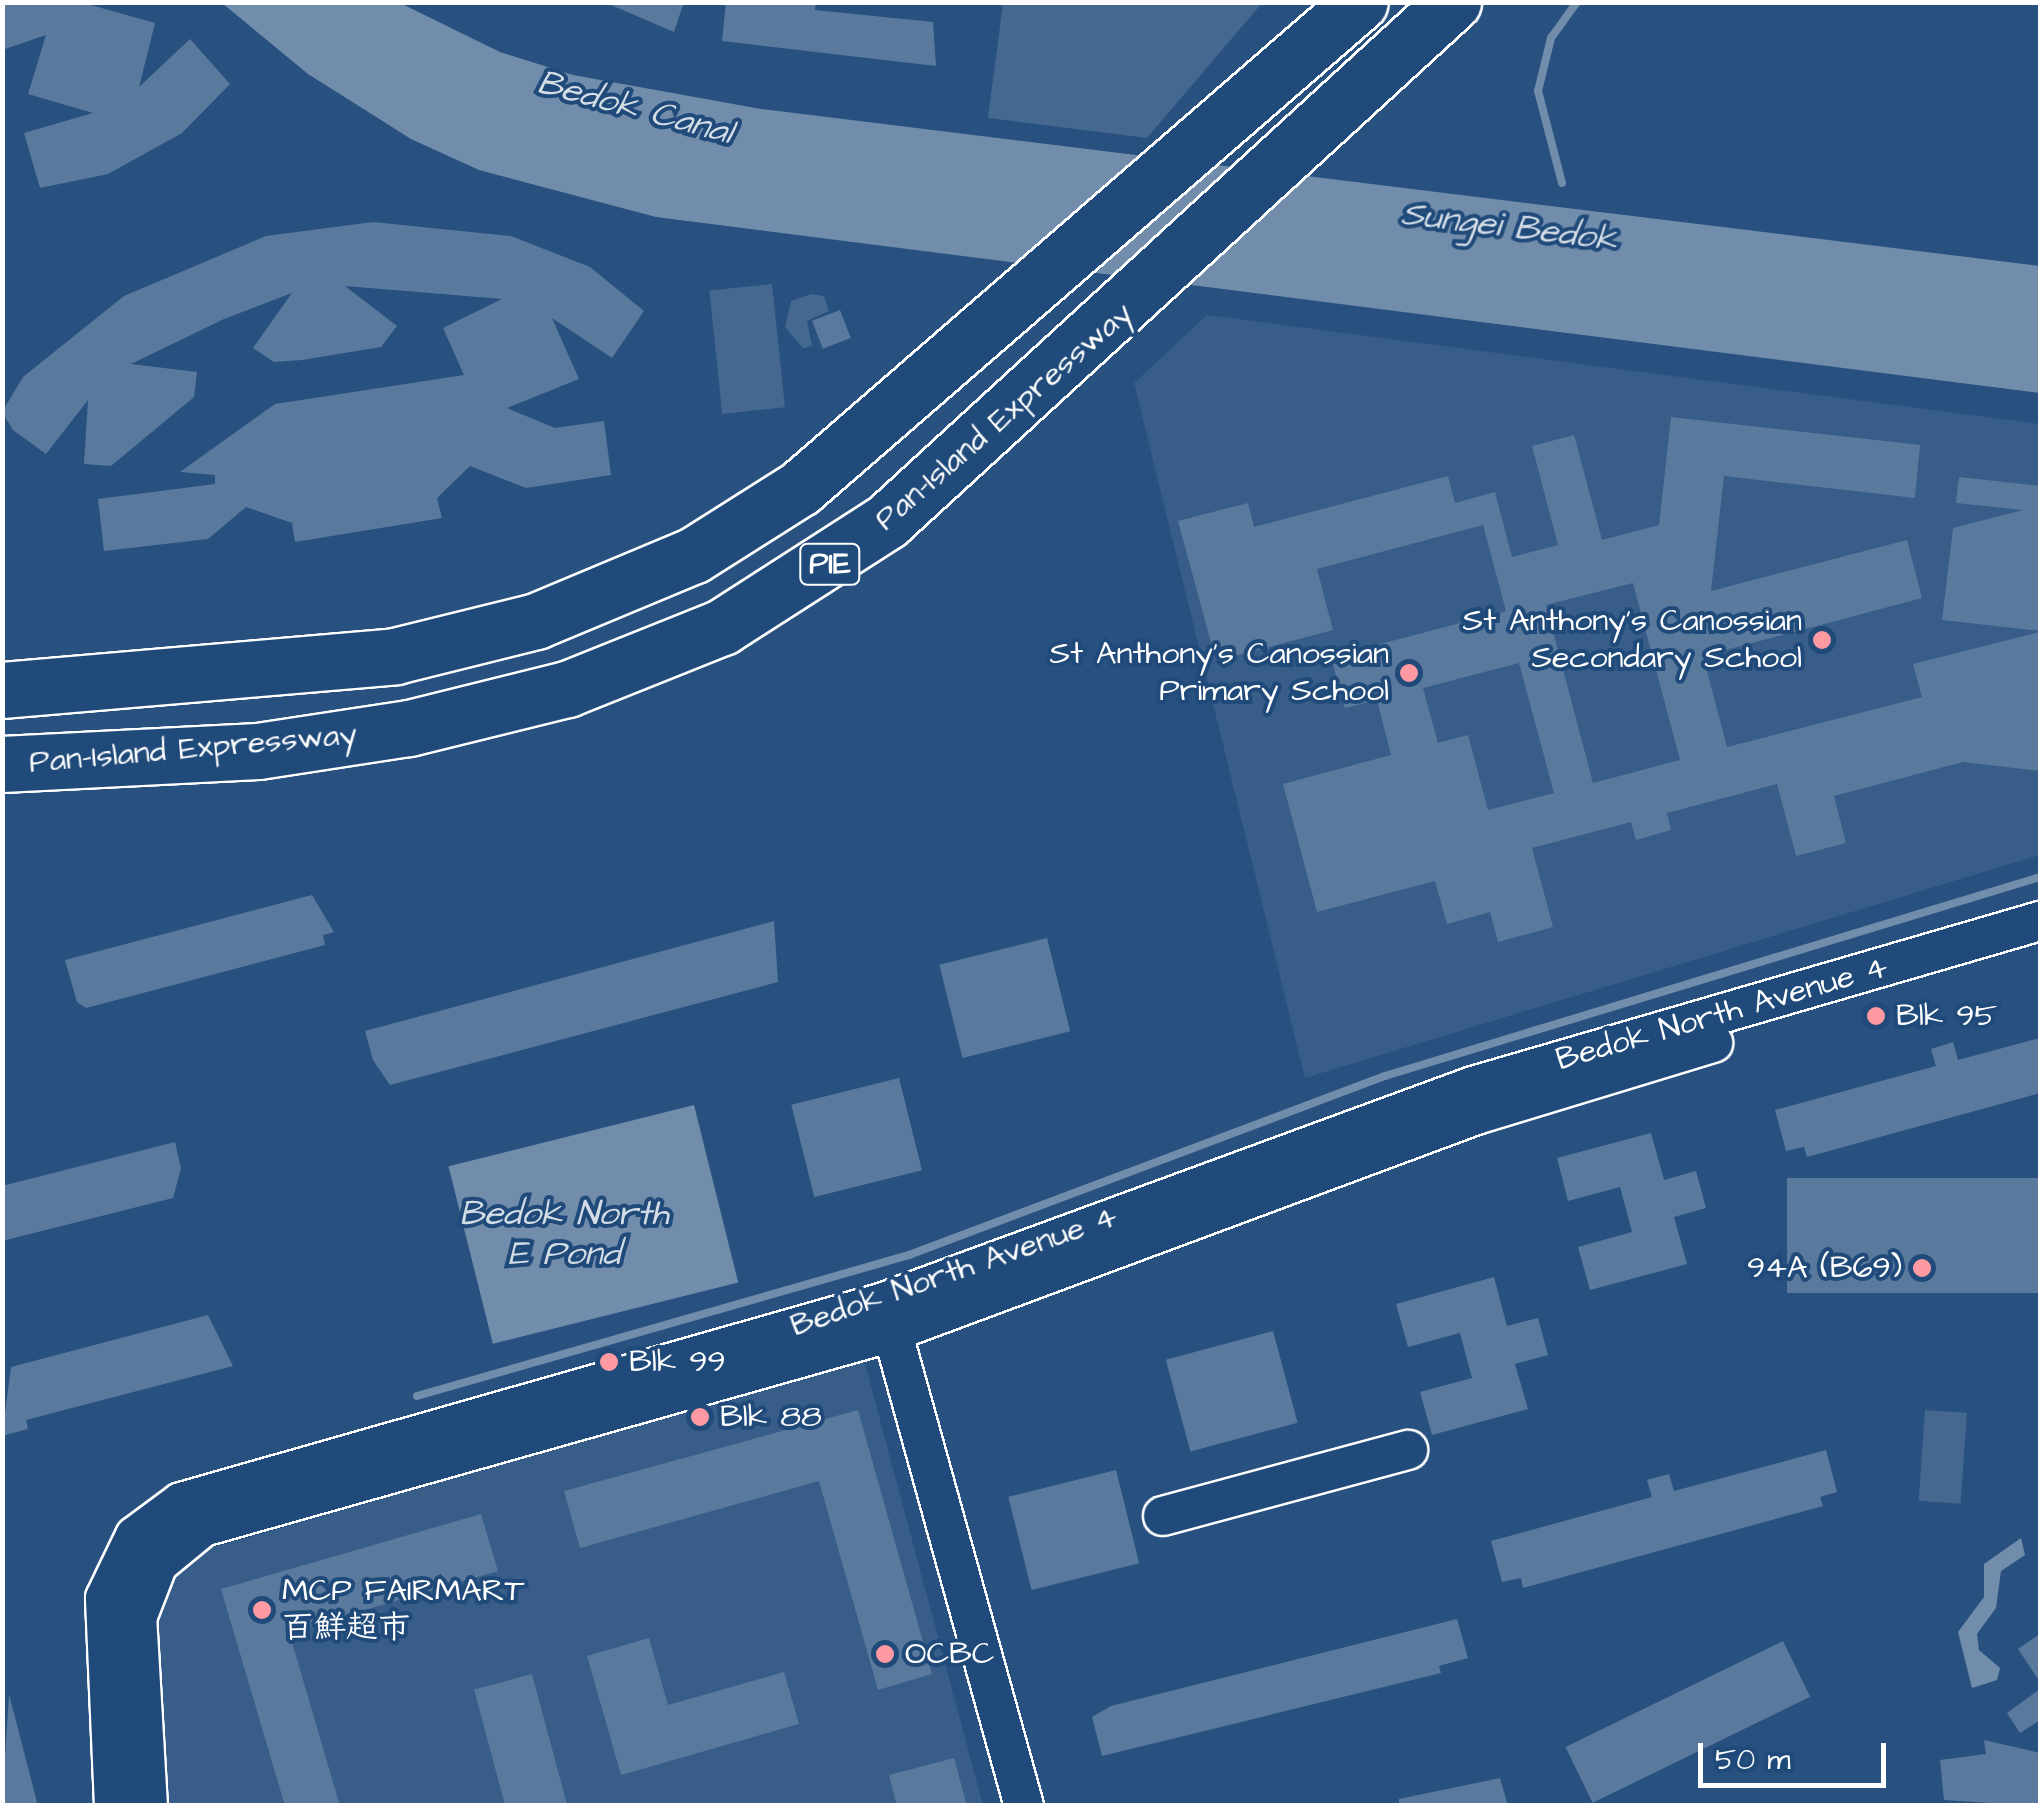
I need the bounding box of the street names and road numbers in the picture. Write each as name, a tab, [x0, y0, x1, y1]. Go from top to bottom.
street label: Pan-Island Expressway	[867, 295, 1141, 539]
road number: PIE	[798, 539, 862, 589]
street label: Pan-Island Expressway	[28, 716, 358, 782]
street label: Bedok North Avenue 4	[1552, 948, 1892, 1080]
street label: Bedok North Avenue 4	[786, 1198, 1122, 1346]

